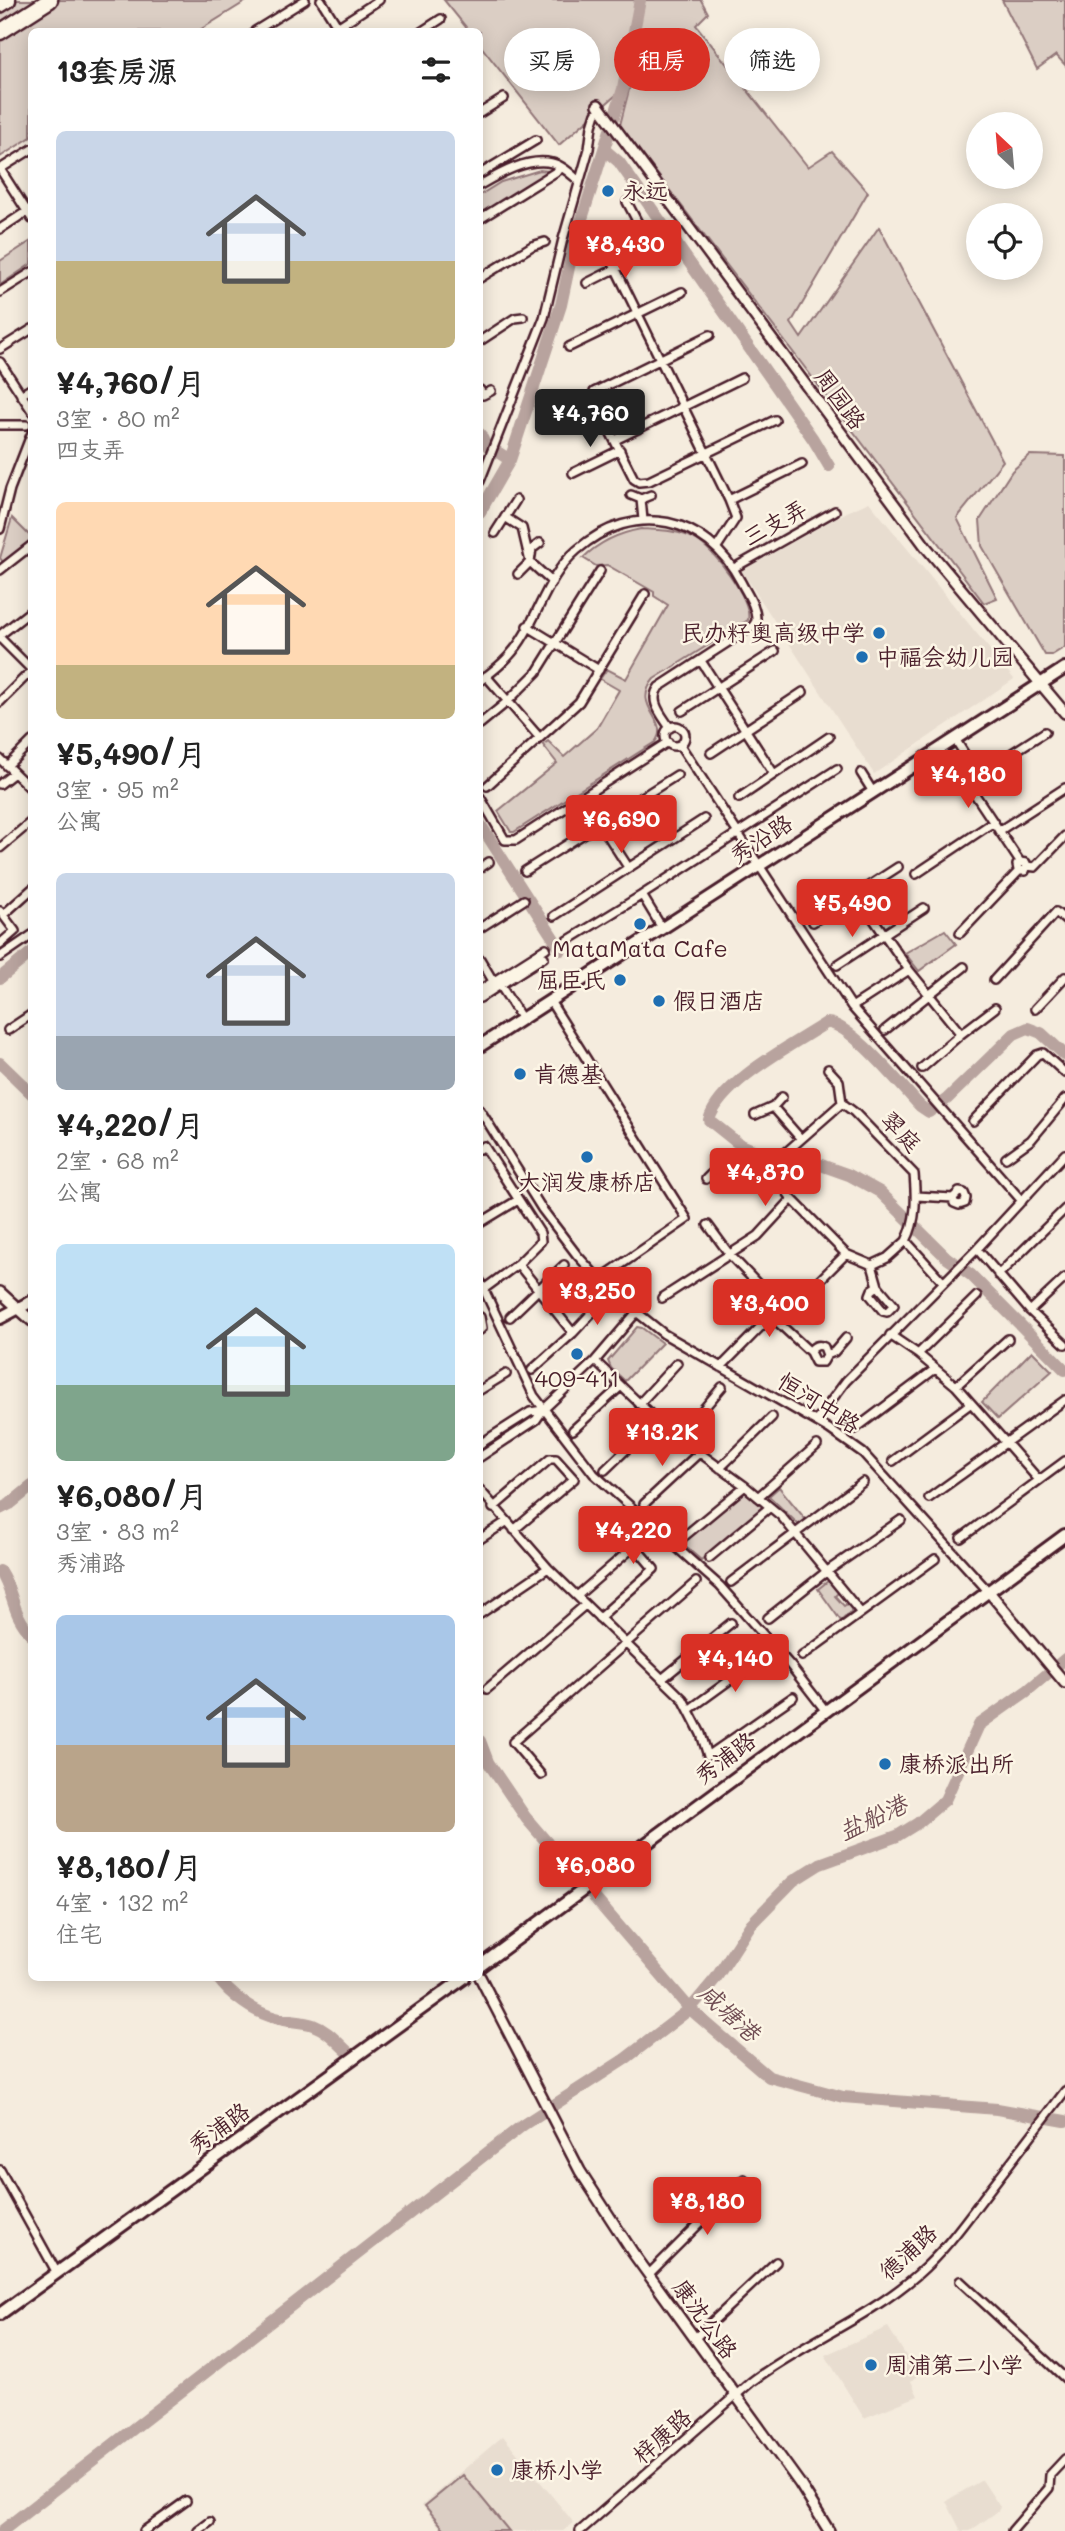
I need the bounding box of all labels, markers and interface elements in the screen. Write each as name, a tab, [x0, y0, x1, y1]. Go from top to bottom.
chip: 买房	[504, 28, 600, 91]
chip: 租房	[614, 28, 710, 91]
chip: 筛选	[724, 28, 820, 91]
text: 13套房源	[56, 50, 177, 90]
icon: filters	[417, 51, 455, 89]
north arrow	[966, 112, 1043, 189]
map controls	[966, 112, 1043, 280]
place label: 永远	[622, 175, 668, 205]
icon: home	[193, 176, 319, 302]
marker: 永远	[600, 183, 616, 199]
button: locate	[966, 203, 1043, 280]
pin: ¥8,430	[568, 220, 682, 280]
text: ¥8,430	[585, 228, 665, 258]
text: ¥4,760/月	[56, 362, 206, 402]
street label: 周园路	[808, 362, 873, 435]
pin: ¥4,760	[533, 390, 647, 449]
text: ¥4,760	[551, 397, 629, 427]
text: 3室 · 80 m²	[56, 403, 180, 433]
text: 四支弄	[56, 434, 125, 464]
street label: 三支弄	[737, 492, 812, 552]
icon: home	[193, 547, 319, 673]
place label: 民办籽奥高级中学	[681, 617, 865, 647]
marker: 民办籽奥高级中学	[871, 625, 887, 641]
place label: 中福会幼儿园	[876, 641, 1014, 671]
marker: 中福会幼儿园	[854, 649, 870, 665]
text: ¥5,490/月	[56, 733, 206, 773]
pin: ¥4,180	[911, 750, 1025, 810]
text: ¥4,180	[930, 758, 1006, 788]
text: 3室 · 95 m²	[56, 774, 179, 804]
pin: ¥6,690	[564, 796, 678, 855]
text: ¥6,690	[582, 803, 660, 833]
text: 公寓	[56, 805, 102, 835]
street label: 秀沿路	[723, 807, 798, 870]
pin: ¥5,490	[795, 880, 909, 939]
text: ¥5,490	[813, 887, 891, 917]
marker: MataMata Cafe	[632, 916, 648, 932]
icon: home	[193, 918, 319, 1044]
place label: MataMata Cafe	[552, 933, 728, 963]
place label: 屈臣氏	[537, 964, 606, 994]
marker: 屈臣氏	[612, 972, 628, 988]
place label: 假日酒店	[673, 985, 765, 1015]
marker: 假日酒店	[651, 993, 667, 1009]
place label: 肯德基	[534, 1058, 603, 1088]
marker: 肯德基	[512, 1066, 528, 1082]
text: ¥4,220/月	[56, 1104, 204, 1144]
street label: 翠庭	[875, 1104, 928, 1158]
text: 2室 · 68 m²	[56, 1145, 179, 1175]
pin: ¥4,870	[708, 1148, 822, 1208]
marker: 大润发康桥店	[579, 1149, 595, 1165]
text: ¥4,870	[726, 1156, 804, 1186]
place label: 大润发康桥店	[518, 1166, 656, 1196]
text: 公寓	[56, 1176, 102, 1206]
pin: ¥3,250	[540, 1268, 654, 1327]
text: ¥3,250	[558, 1275, 636, 1305]
pin: ¥3,400	[712, 1280, 826, 1339]
text: ¥3,400	[729, 1287, 809, 1317]
icon: home	[193, 1289, 319, 1415]
marker: 409-411	[569, 1346, 585, 1362]
place label: 409-411	[534, 1363, 620, 1393]
street label: 恒河中路	[773, 1365, 866, 1439]
pin: ¥13.2K	[605, 1408, 719, 1468]
text: ¥13.2K	[625, 1416, 699, 1446]
text: ¥6,080/月	[56, 1475, 208, 1515]
pin: ¥4,220	[576, 1506, 690, 1566]
text: ¥4,220	[594, 1514, 672, 1544]
text: 3室 · 83 m²	[56, 1516, 179, 1546]
text: 秀浦路	[56, 1547, 125, 1577]
pin: ¥4,140	[678, 1634, 792, 1694]
text: ¥4,140	[697, 1642, 773, 1672]
icon: home	[193, 1660, 319, 1786]
street label: 秀浦路	[688, 1724, 761, 1790]
place label: 康桥派出所	[899, 1748, 1014, 1778]
marker: 康桥派出所	[877, 1756, 893, 1772]
water label: 盐船港	[833, 1787, 913, 1846]
pin: ¥6,080	[538, 1842, 652, 1901]
text: ¥8,180/月	[56, 1846, 202, 1886]
text: ¥6,080	[555, 1849, 635, 1879]
text: 4室 · 132 m²	[56, 1887, 188, 1917]
text: 住宅	[56, 1918, 102, 1948]
water label: 咸塘港	[693, 1976, 769, 2049]
street label: 秀浦路	[182, 2095, 255, 2160]
pin: ¥8,180	[650, 2178, 764, 2237]
text: ¥8,180	[669, 2185, 745, 2215]
street label: 德浦路	[872, 2217, 943, 2286]
street label: 康沈公路	[667, 2272, 745, 2364]
place label: 周浦第二小学	[885, 2349, 1023, 2379]
marker: 周浦第二小学	[863, 2357, 879, 2373]
street label: 梓康路	[626, 2401, 697, 2469]
place label: 康桥小学	[511, 2454, 603, 2484]
marker: 康桥小学	[489, 2462, 505, 2478]

